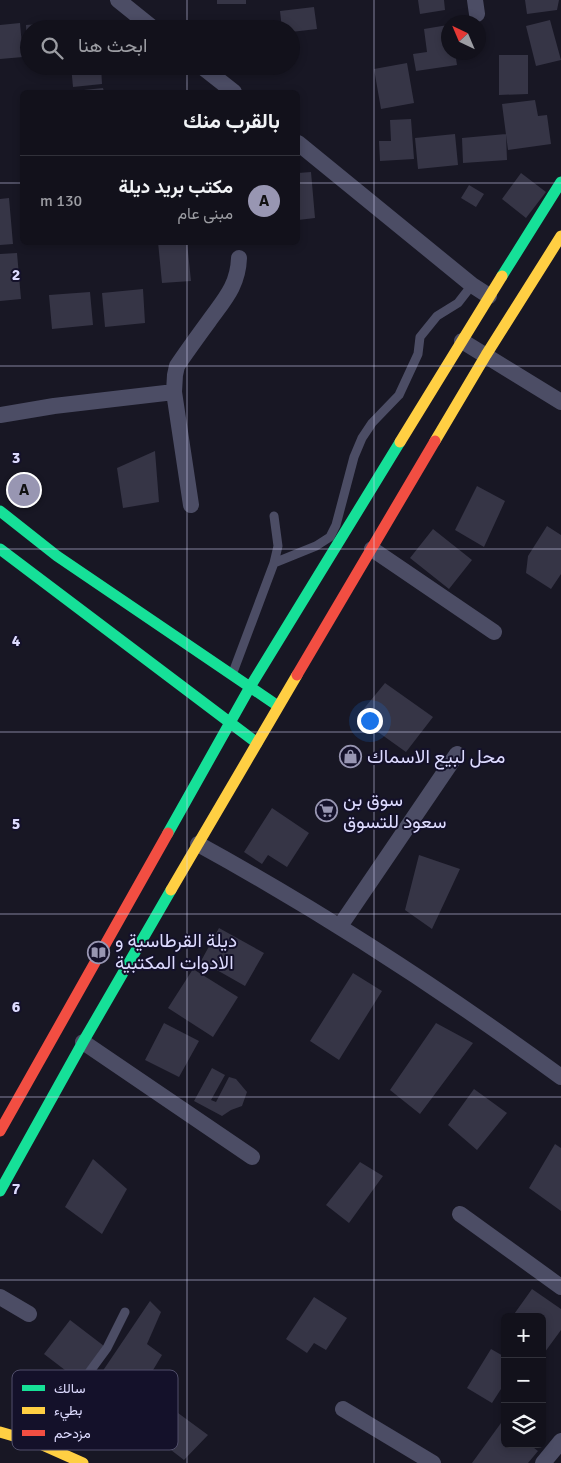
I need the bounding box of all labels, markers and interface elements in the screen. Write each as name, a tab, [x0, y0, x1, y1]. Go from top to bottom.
north arrow	[441, 15, 486, 60]
search box	[20, 20, 300, 75]
icon: search	[38, 34, 66, 62]
text: ابحث هنا	[78, 34, 147, 58]
text: بالقرب منك	[183, 108, 280, 134]
text: مكتب بريد ديلة	[119, 175, 233, 199]
text: 130 m	[40, 191, 82, 211]
text: A	[259, 191, 269, 211]
text: مبنى عام	[178, 204, 233, 224]
text: 2	[12, 265, 20, 285]
text: 3	[12, 448, 20, 468]
pin: A	[8, 471, 40, 509]
text: 4	[12, 631, 21, 651]
your location	[357, 708, 383, 734]
shop icon: محل لبيع الاسماك	[339, 745, 363, 769]
place label: محل لبيع الاسماك	[367, 745, 505, 770]
place label: سوق بن سعود للتسوق	[343, 788, 447, 834]
supermarket icon: سوق بن سعود للتسوق	[315, 799, 339, 823]
text: 5	[12, 814, 20, 834]
place label: ديلة القرطاسية و الادوات المكتبية	[115, 929, 237, 975]
library icon: ديلة القرطاسية و الادوات المكتبية	[87, 940, 111, 964]
text: 6	[12, 997, 21, 1017]
text: 7	[12, 1179, 21, 1199]
map controls	[501, 1313, 546, 1448]
button: +	[501, 1313, 546, 1358]
button: −	[501, 1358, 546, 1403]
legend	[12, 1370, 178, 1450]
text: سالك	[54, 1380, 85, 1397]
text: بطيء	[54, 1402, 82, 1422]
button: layers	[501, 1403, 546, 1448]
text: مزدحم	[54, 1425, 91, 1442]

